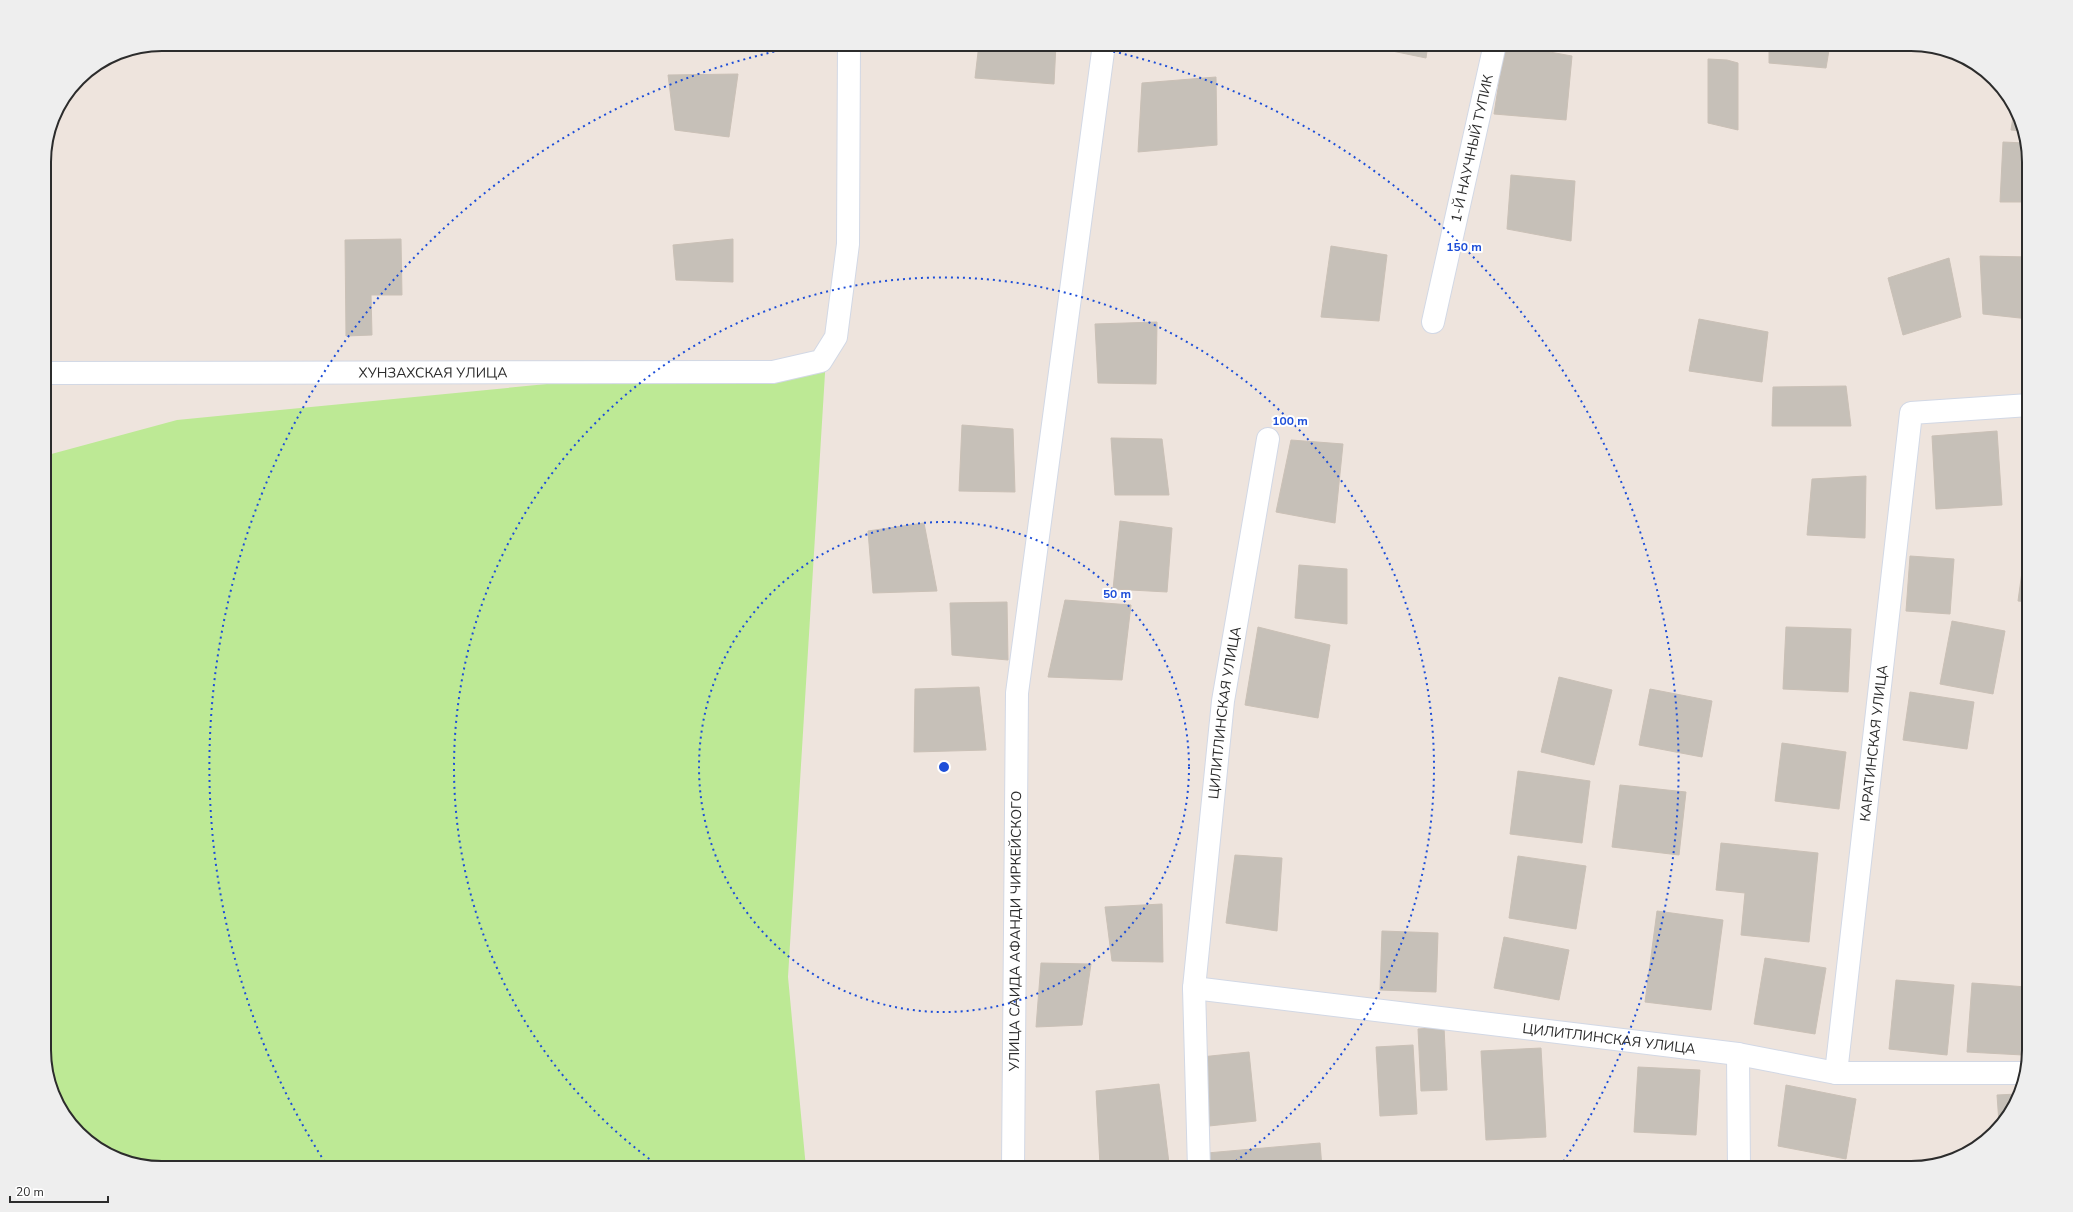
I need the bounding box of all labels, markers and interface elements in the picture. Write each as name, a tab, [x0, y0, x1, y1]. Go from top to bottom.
street label: 1-Й НАУЧНЫЙ ТУПИК	[1446, 73, 1497, 224]
text: 150 m	[1446, 239, 1482, 255]
street label: ХУНЗАХСКАЯ УЛИЦА	[359, 363, 507, 382]
text: 100 m	[1272, 413, 1308, 429]
text: 50 m	[1103, 586, 1131, 602]
street label: ЦИЛИТЛИНСКАЯ УЛИЦА	[1204, 625, 1245, 800]
street label: КАРАТИНСКАЯ УЛИЦА	[1855, 664, 1892, 823]
centre of rings	[937, 760, 951, 774]
street label: УЛИЦА САИДА АФАНДИ ЧИРКЕЙСКОГО	[1004, 791, 1026, 1072]
street label: ЦИЛИТЛИНСКАЯ УЛИЦА	[1521, 1018, 1697, 1058]
scale bar	[10, 1178, 108, 1204]
text: 20 m	[16, 1184, 44, 1200]

